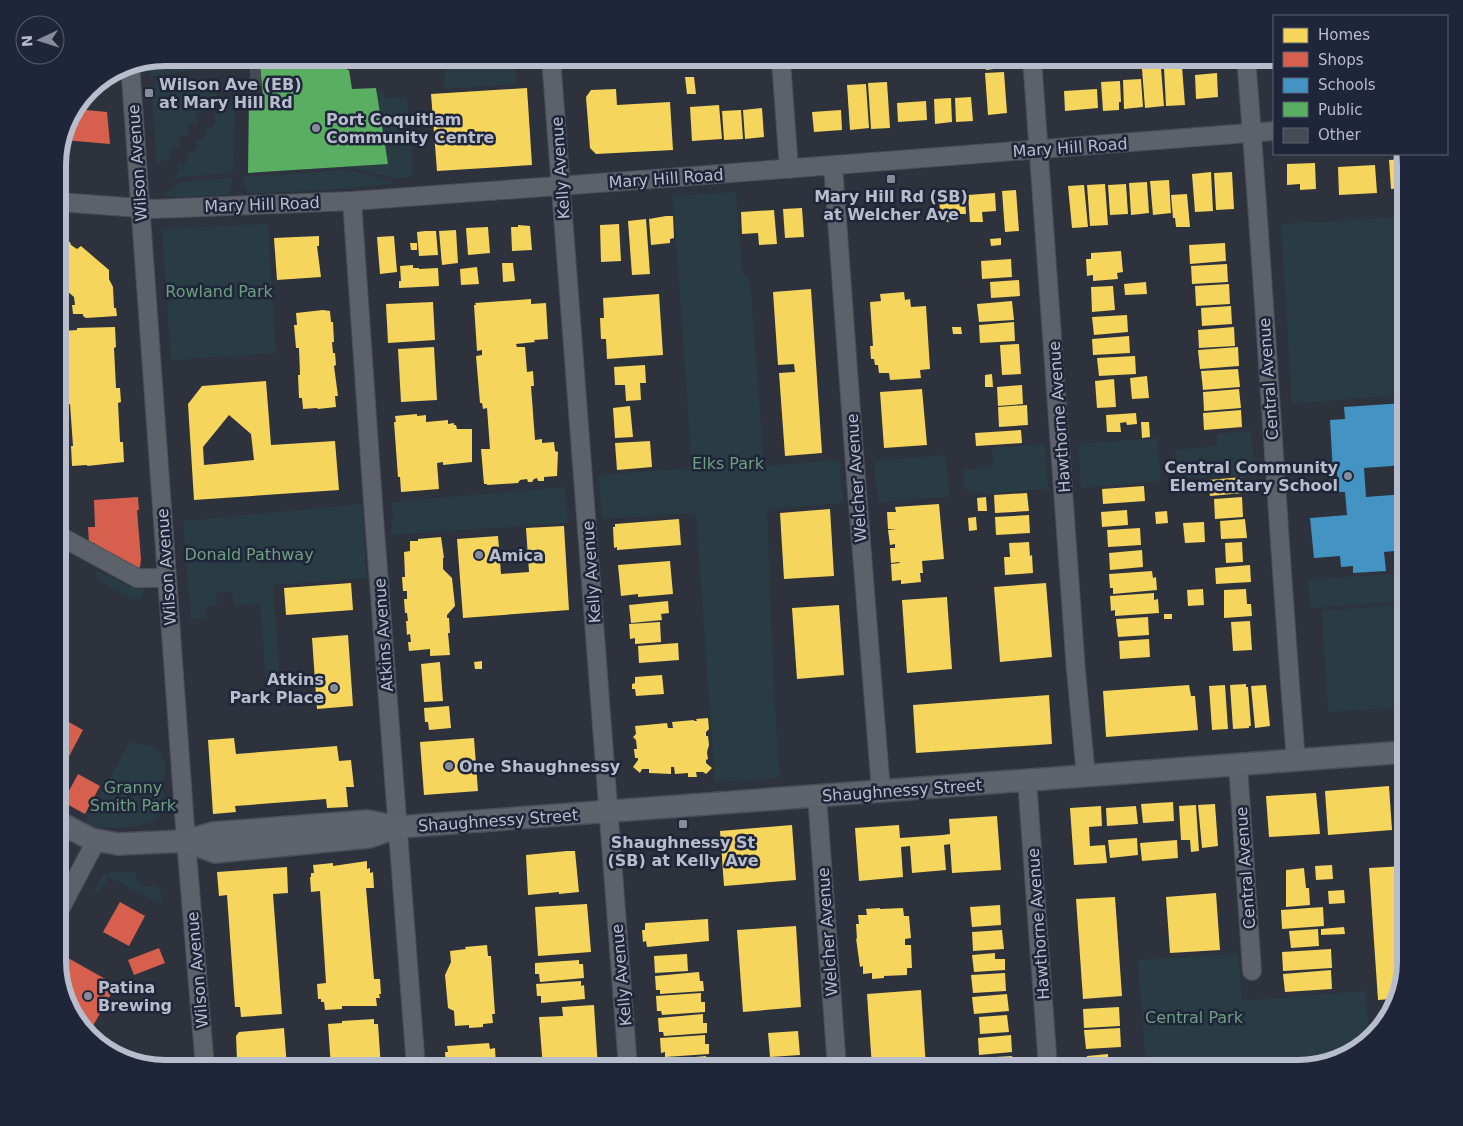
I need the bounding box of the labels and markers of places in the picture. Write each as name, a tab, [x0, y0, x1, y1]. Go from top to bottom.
place label: Wilson Ave (EB) at Mary Hill Rd	[159, 75, 302, 112]
marker: Wilson Ave (EB) at Mary Hill Rd	[143, 87, 155, 99]
place label: Port Coquitlam Community Centre	[326, 110, 495, 147]
marker: Port Coquitlam Community Centre	[310, 122, 322, 134]
marker: Mary Hill Rd (SB) at Welcher Ave	[885, 173, 897, 185]
place label: Mary Hill Rd (SB) at Welcher Ave	[814, 187, 968, 224]
place label: Central Community Elementary School	[1164, 458, 1339, 495]
marker: Central Community Elementary School	[1342, 470, 1354, 482]
place label: Amica	[489, 546, 544, 565]
marker: Amica	[473, 549, 485, 561]
place label: Atkins Park Place	[229, 670, 324, 707]
marker: Atkins Park Place	[328, 682, 340, 694]
place label: One Shaughnessy	[459, 757, 621, 776]
marker: One Shaughnessy	[443, 760, 455, 772]
marker: Shaughnessy St (SB) at Kelly Ave	[677, 818, 689, 830]
place label: Shaughnessy St (SB) at Kelly Ave	[608, 833, 759, 870]
place label: Patina Brewing	[98, 978, 172, 1015]
marker: Patina Brewing	[82, 990, 94, 1002]

